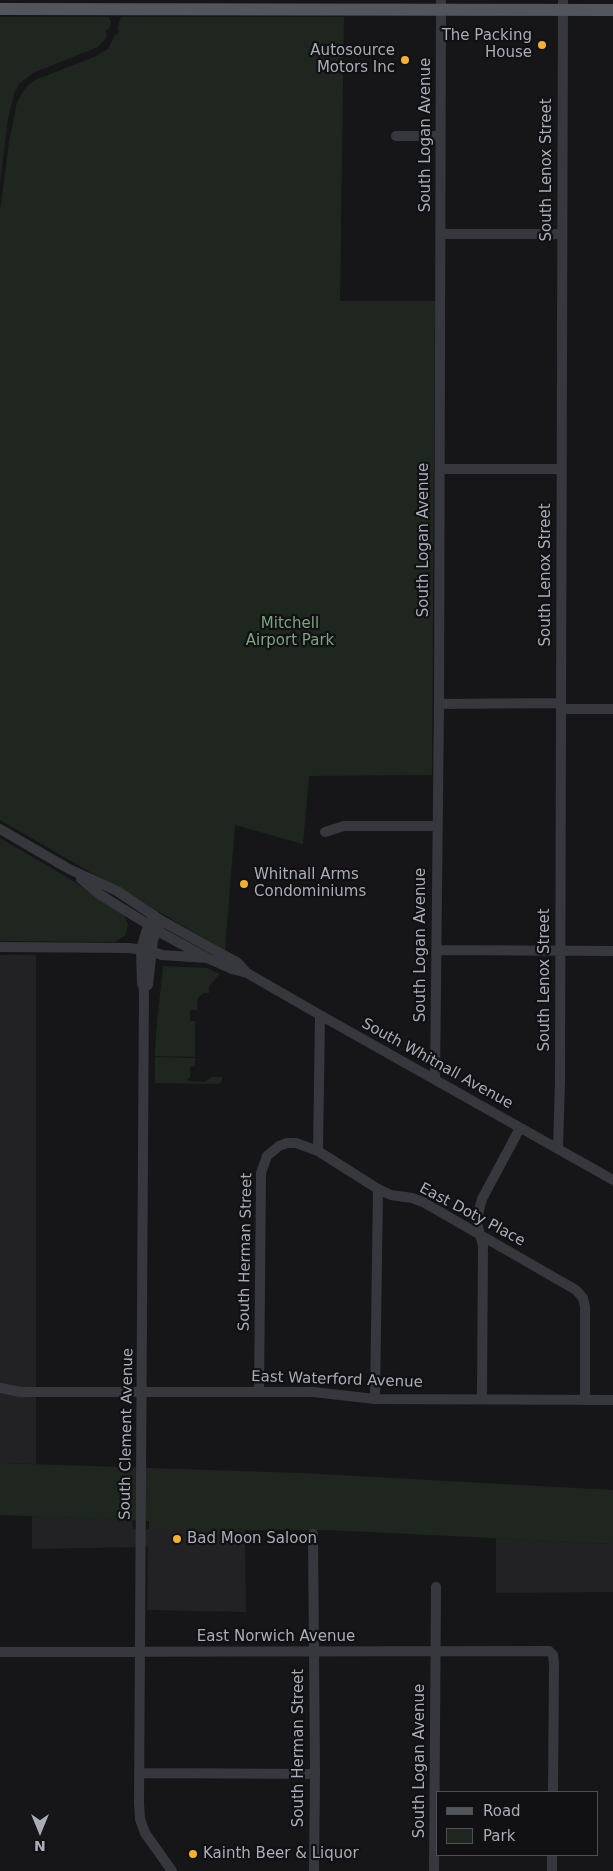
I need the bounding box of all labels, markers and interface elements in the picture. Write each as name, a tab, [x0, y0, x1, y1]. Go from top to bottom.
place label: The Packing House	[442, 27, 532, 62]
marker: The Packing House	[536, 39, 548, 51]
place label: Autosource Motors Inc	[310, 42, 395, 77]
marker: Autosource Motors Inc	[399, 54, 411, 66]
street label: South Logan Avenue	[417, 58, 435, 212]
street label: South Lenox Street	[538, 98, 556, 242]
street label: South Logan Avenue	[415, 463, 433, 617]
street label: South Lenox Street	[537, 503, 555, 647]
park label: Mitchell Airport Park	[246, 615, 334, 650]
place label: Whitnall Arms Condominiums	[254, 866, 366, 901]
street label: South Logan Avenue	[412, 868, 430, 1022]
marker: Whitnall Arms Condominiums	[238, 878, 250, 890]
street label: South Lenox Street	[536, 908, 554, 1052]
street label: South Whitnall Avenue	[358, 1015, 516, 1113]
street label: South Herman Street	[236, 1173, 256, 1331]
street label: East Doty Place	[416, 1180, 528, 1250]
street label: South Clement Avenue	[117, 1348, 137, 1520]
street label: East Waterford Avenue	[251, 1368, 423, 1392]
place label: Bad Moon Saloon	[187, 1530, 317, 1548]
marker: Bad Moon Saloon	[171, 1533, 183, 1545]
street label: East Norwich Avenue	[197, 1628, 355, 1646]
street label: South Herman Street	[290, 1669, 308, 1827]
street label: South Logan Avenue	[411, 1684, 429, 1838]
legend	[436, 1791, 598, 1856]
text: Road	[483, 1802, 521, 1820]
north arrow	[15, 1806, 65, 1856]
text: Park	[483, 1827, 515, 1845]
text: N	[34, 1838, 46, 1854]
place label: Kainth Beer & Liquor	[203, 1845, 359, 1863]
marker: Kainth Beer & Liquor	[187, 1848, 199, 1860]

